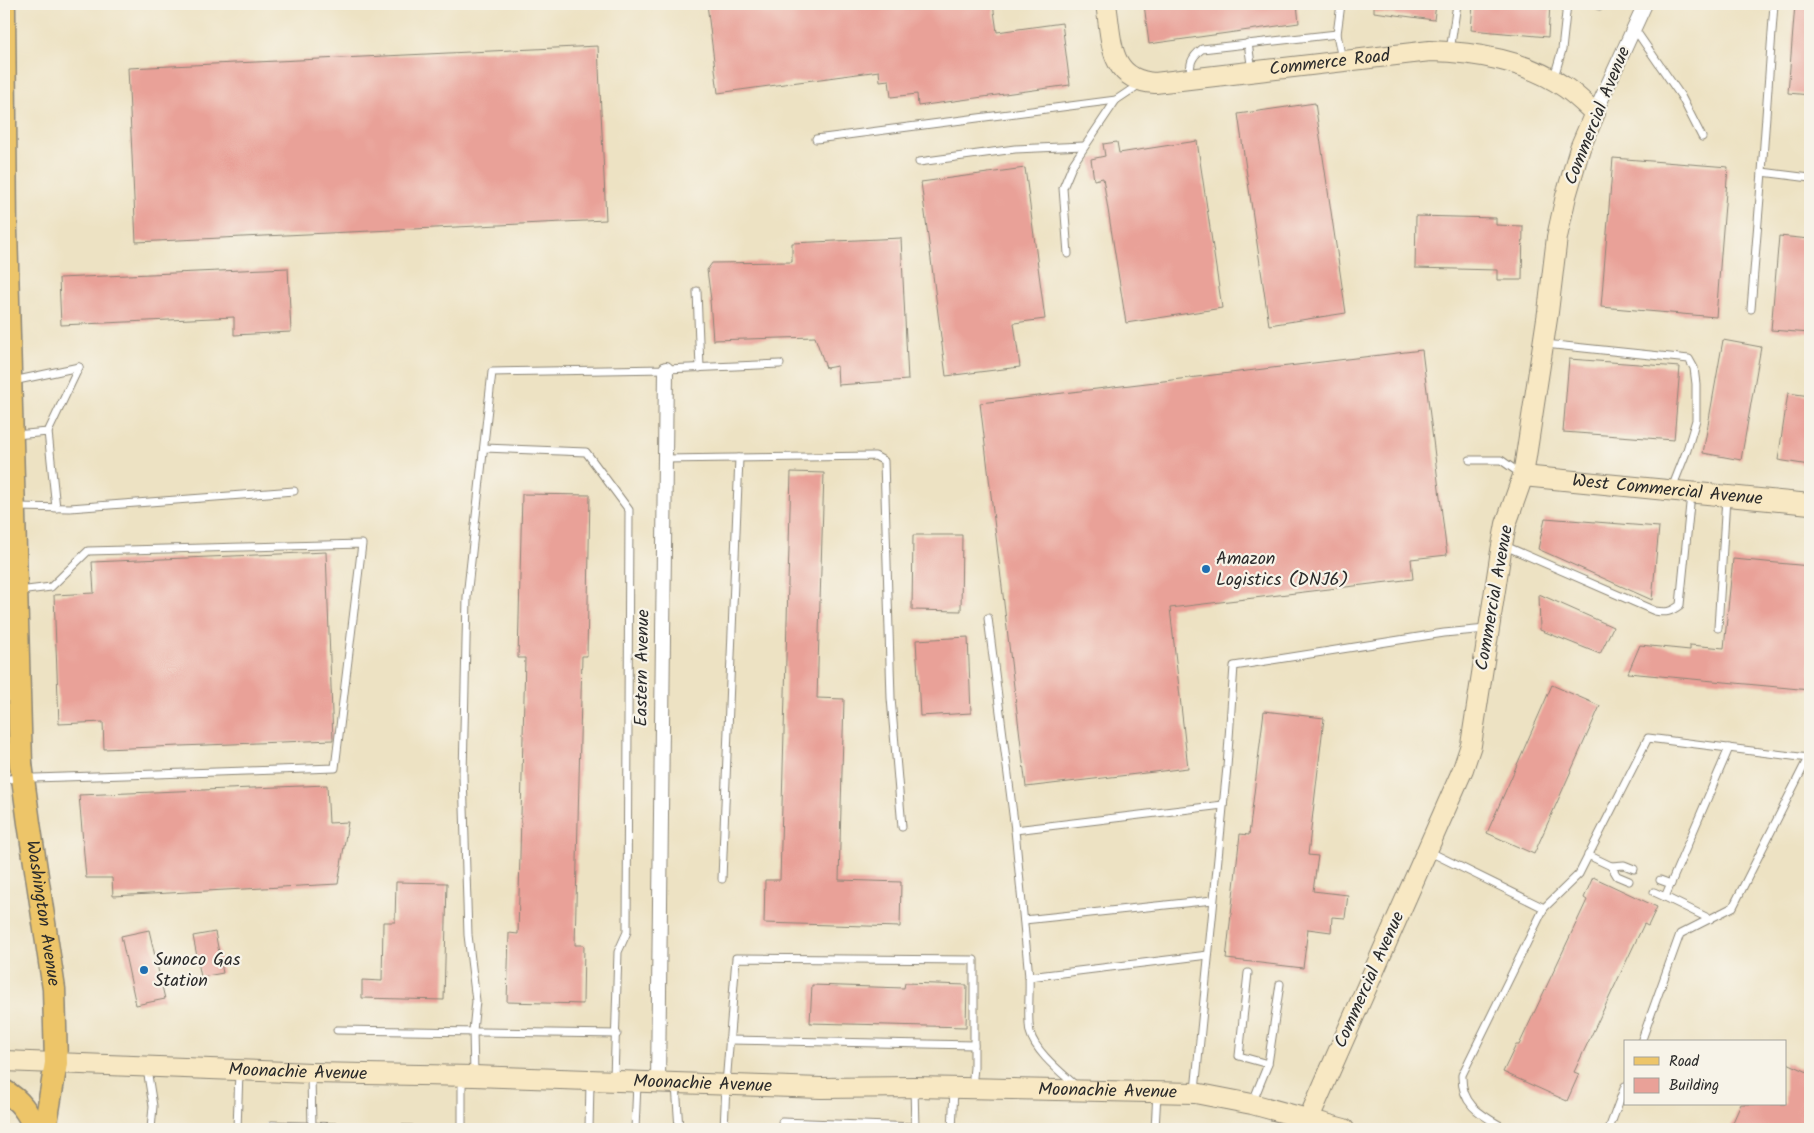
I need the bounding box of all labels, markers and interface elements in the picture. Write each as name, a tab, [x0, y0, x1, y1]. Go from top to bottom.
street label: Commerce Road	[1268, 41, 1392, 84]
street label: Commercial Avenue	[1557, 42, 1639, 190]
street label: West Commercial Avenue	[1571, 466, 1764, 514]
street label: Commercial Avenue	[1468, 523, 1522, 673]
place label: Amazon Logistics (DNJ6)	[1216, 545, 1349, 595]
marker: Amazon Logistics (DNJ6)	[1200, 563, 1212, 575]
street label: Eastern Avenue	[627, 609, 659, 727]
street label: Washington Avenue	[17, 838, 68, 988]
street label: Commercial Avenue	[1327, 907, 1413, 1053]
place label: Sunoco Gas Station	[154, 946, 241, 996]
marker: Sunoco Gas Station	[138, 964, 150, 976]
legend	[1624, 1040, 1786, 1106]
text: Road	[1669, 1050, 1700, 1074]
street label: Moonachie Avenue	[228, 1055, 367, 1089]
street label: Moonachie Avenue	[633, 1067, 773, 1101]
text: Building	[1669, 1074, 1719, 1098]
street label: Moonachie Avenue	[1038, 1075, 1177, 1107]

